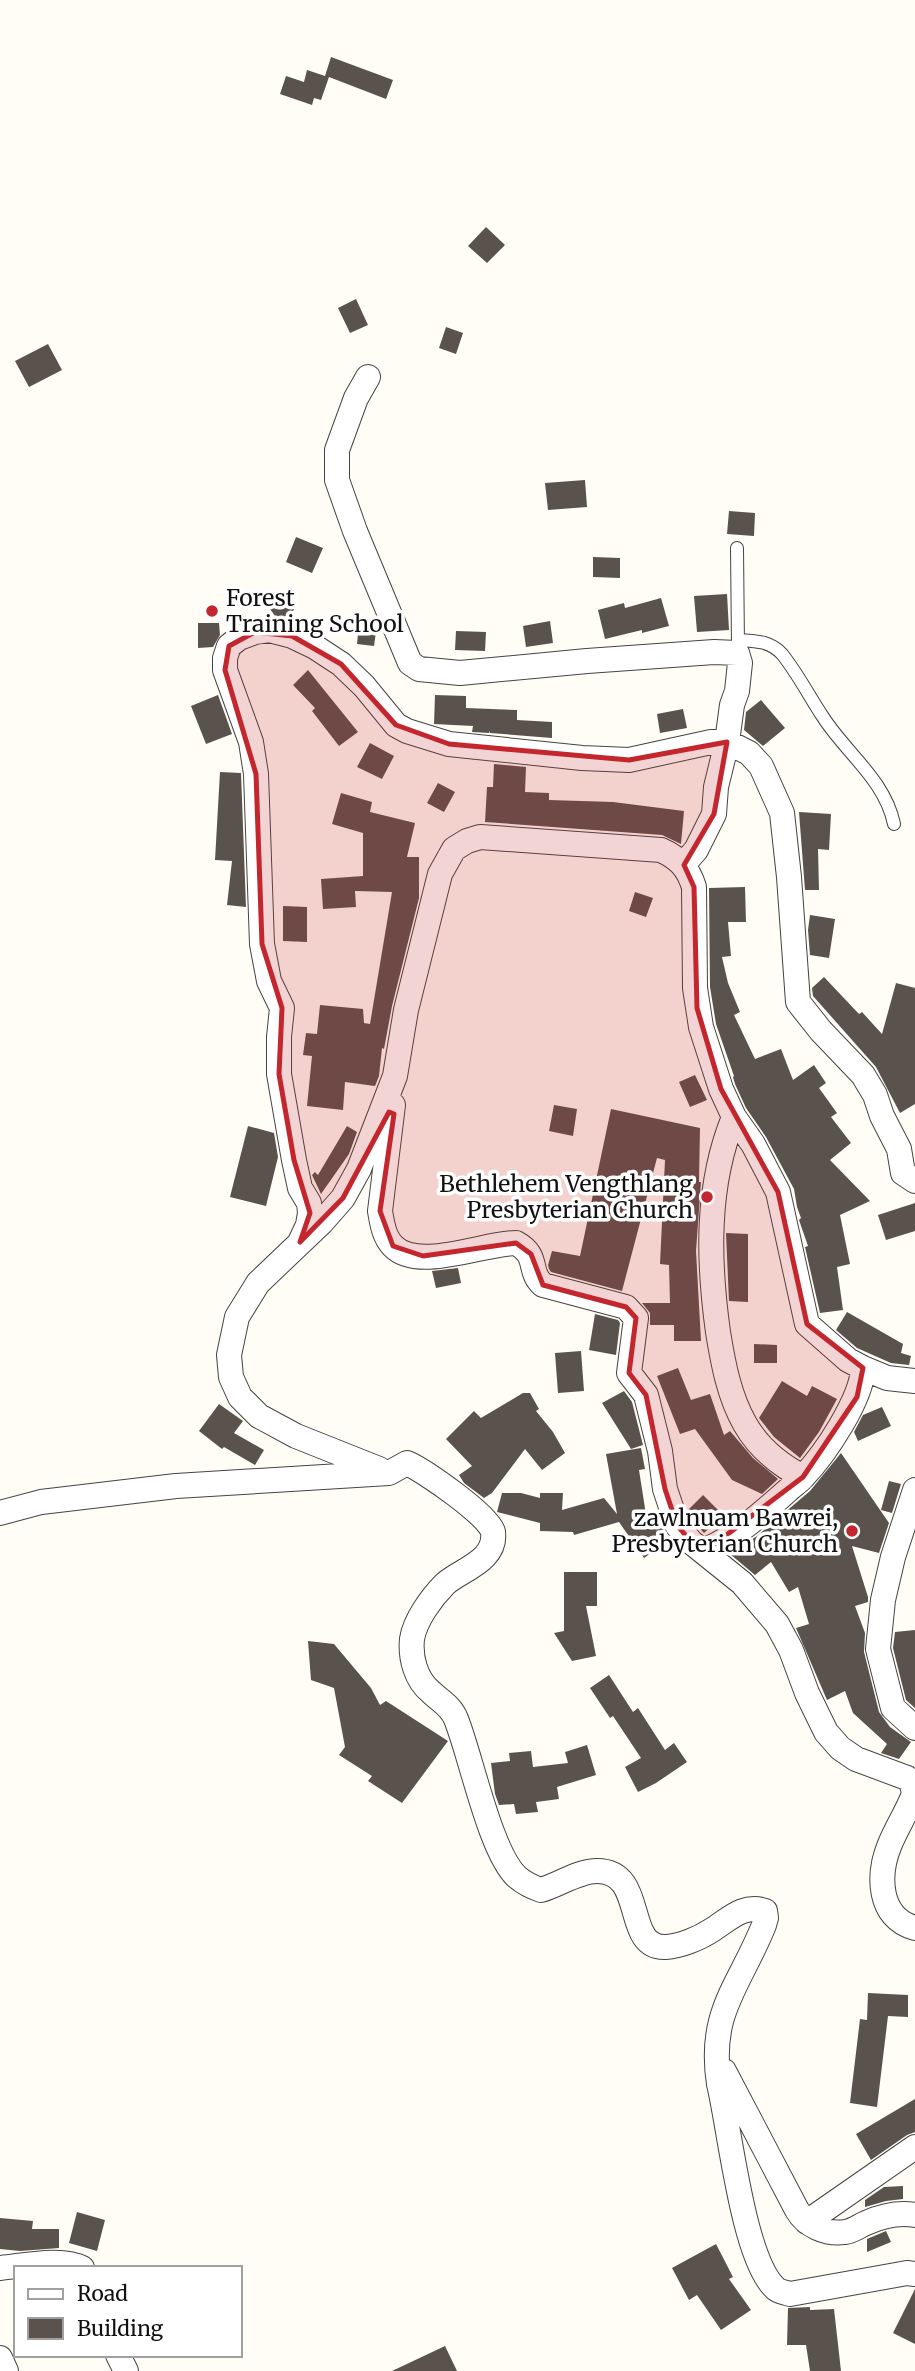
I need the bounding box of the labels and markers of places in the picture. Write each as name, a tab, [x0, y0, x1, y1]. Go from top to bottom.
place label: Forest Training School	[226, 583, 404, 638]
marker: Forest Training School	[204, 603, 220, 619]
place label: Bethlehem Vengthlang Presbyterian Church	[439, 1169, 693, 1224]
marker: Bethlehem Vengthlang Presbyterian Church	[699, 1189, 715, 1205]
place label: zawlnuam Bawrei, Presbyterian Church	[612, 1503, 838, 1558]
marker: zawlnuam Bawrei, Presbyterian Church	[844, 1523, 860, 1539]

